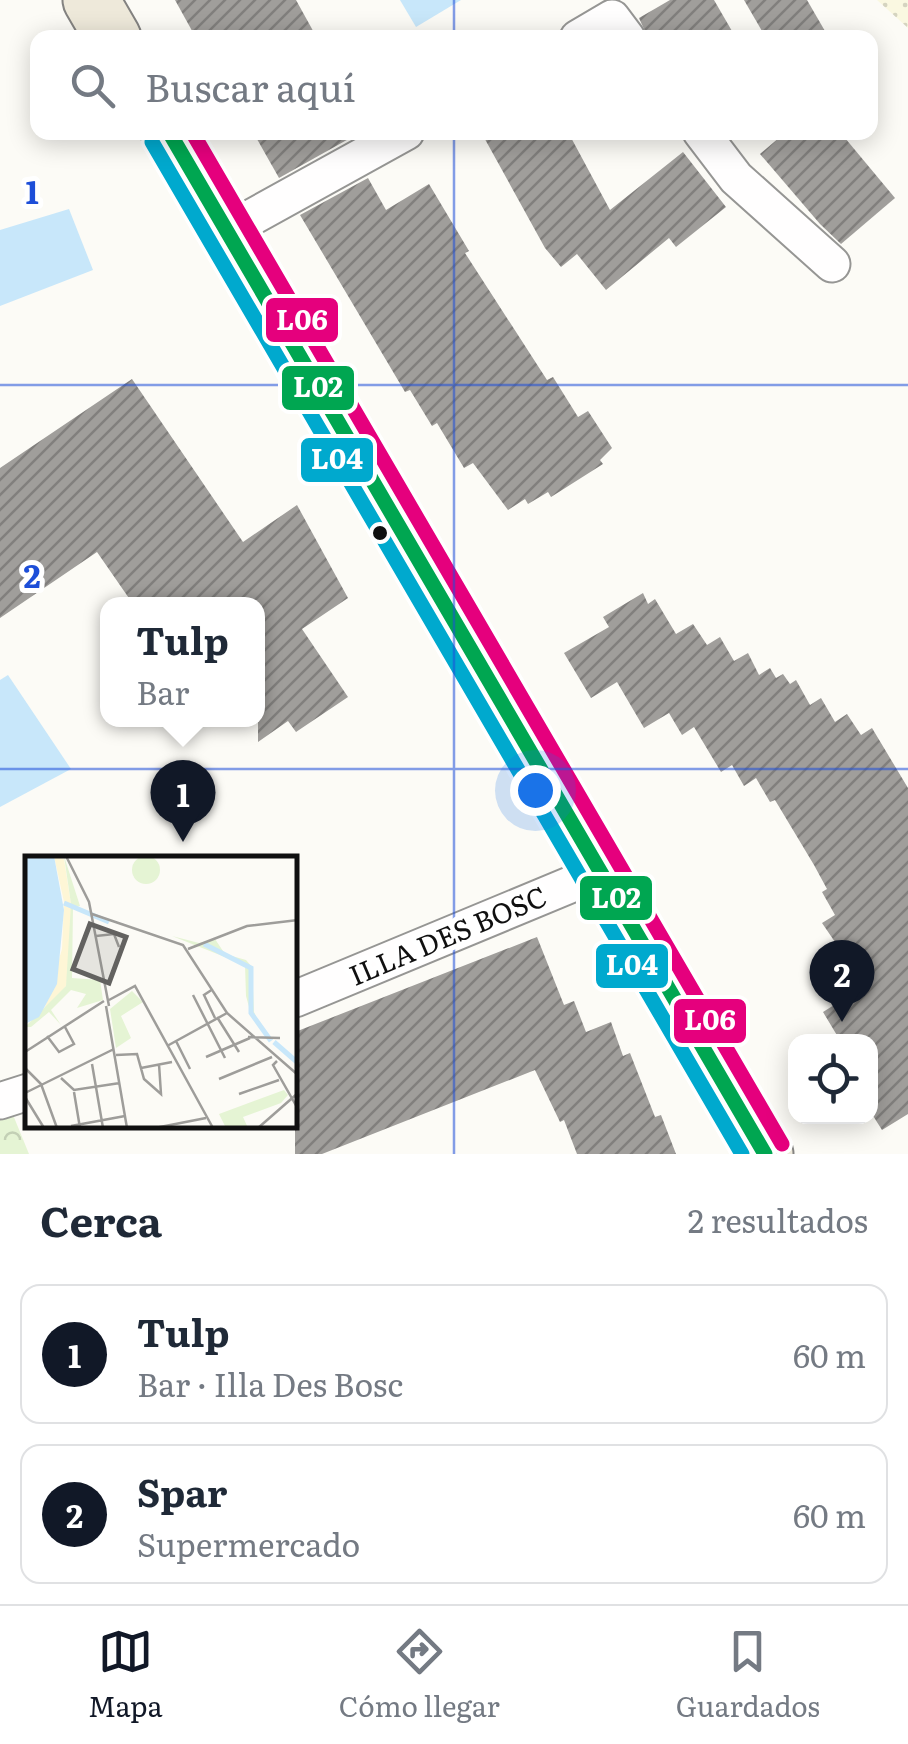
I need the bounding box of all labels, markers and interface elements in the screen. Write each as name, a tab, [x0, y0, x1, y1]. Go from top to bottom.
search box	[30, 30, 878, 140]
text: Buscar aquí	[145, 57, 355, 114]
icon: search	[65, 58, 120, 113]
text: 1	[25, 166, 39, 214]
line badge: L06	[264, 296, 340, 344]
text: L06	[276, 297, 328, 339]
line badge: L02	[280, 364, 356, 412]
text: L02	[293, 364, 343, 406]
line badge: L04	[299, 436, 375, 484]
text: L04	[311, 436, 363, 478]
unlabelled marker	[370, 523, 390, 543]
text: 2	[23, 550, 41, 598]
popup	[100, 597, 265, 727]
text: Tulp	[136, 610, 229, 667]
text: Bar	[136, 667, 189, 715]
pin: 1	[150, 760, 216, 842]
your location	[510, 765, 561, 816]
inset map	[25, 856, 298, 1129]
street label: ILLA DES BOSC	[342, 874, 553, 995]
line badge: L02	[578, 874, 654, 922]
text: L02	[591, 875, 641, 917]
pin: 2	[810, 940, 874, 1022]
line badge: L04	[594, 942, 670, 990]
text: L04	[606, 942, 658, 984]
line badge: L06	[672, 997, 748, 1045]
text: L06	[684, 997, 736, 1039]
map controls	[788, 1034, 878, 1124]
button: locate	[788, 1034, 878, 1124]
text: Cerca	[40, 1188, 162, 1250]
text: 2 resultados	[688, 1195, 868, 1243]
text: Tulp	[137, 1302, 229, 1359]
text: 1	[68, 1330, 81, 1378]
text: 60 m	[793, 1330, 866, 1378]
text: Bar · Illa Des Bosc	[137, 1359, 403, 1407]
text: Spar	[137, 1462, 227, 1519]
text: 2	[66, 1490, 83, 1538]
text: 60 m	[793, 1490, 866, 1538]
text: Supermercado	[137, 1519, 360, 1567]
tab: Mapa	[88, 1624, 163, 1726]
tab: Cómo llegar	[339, 1624, 500, 1726]
tab: Guardados	[676, 1624, 820, 1726]

